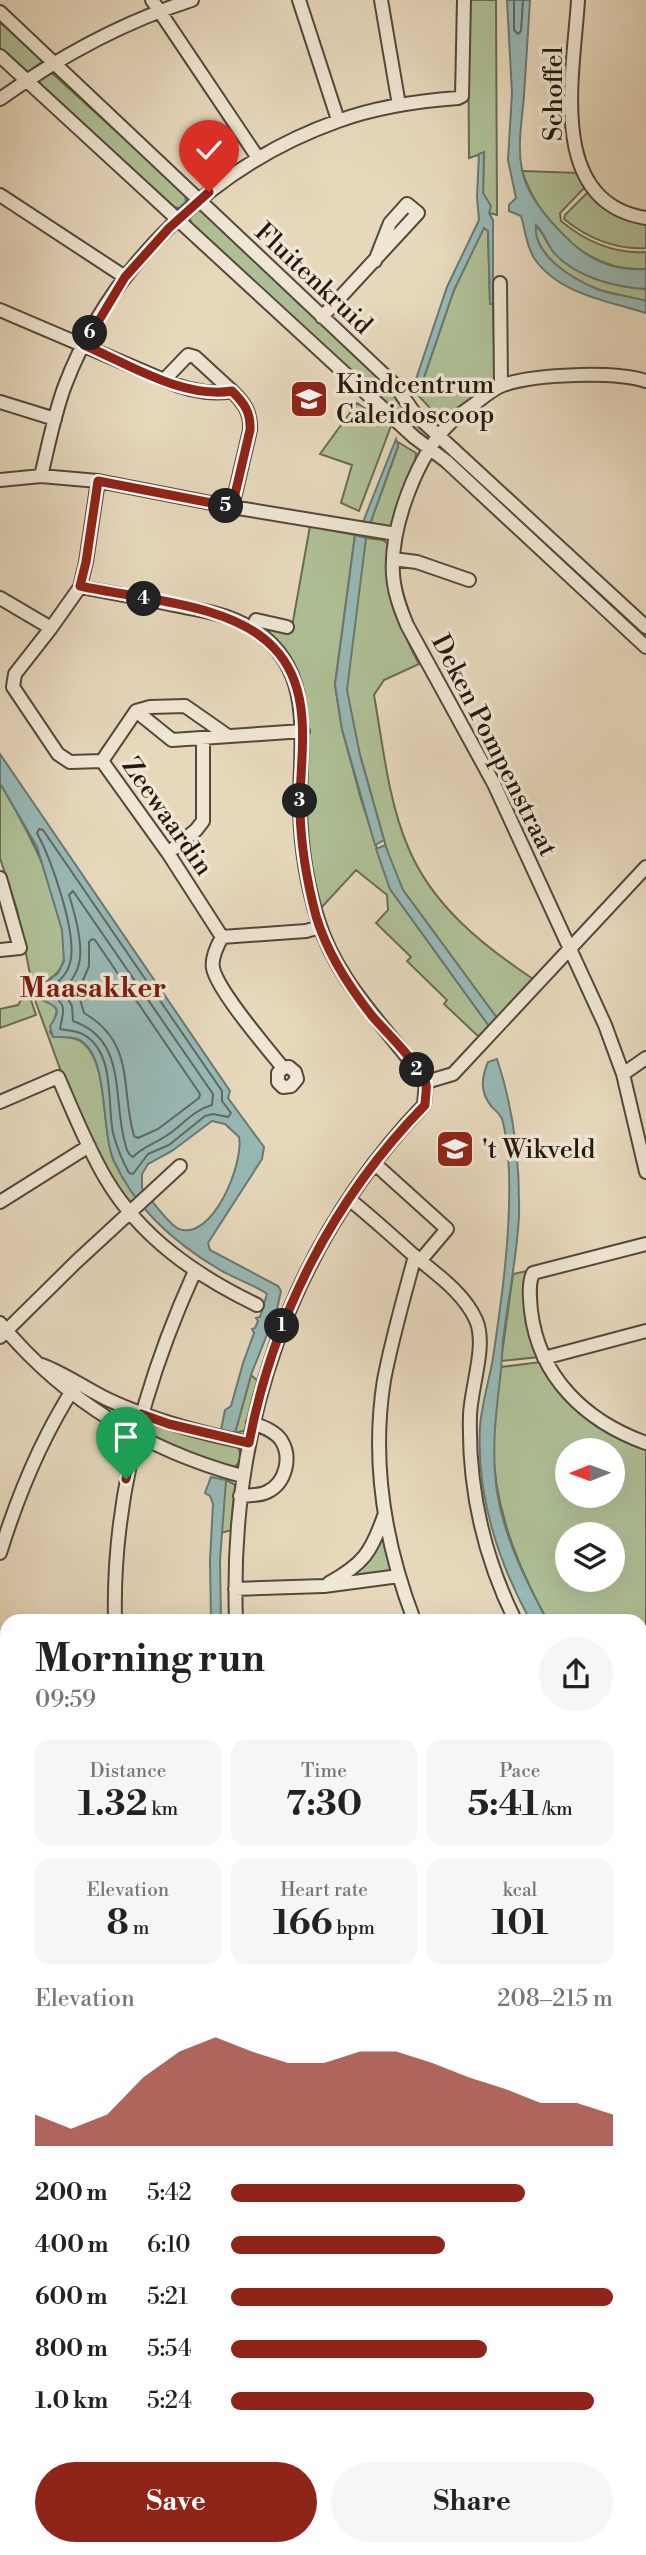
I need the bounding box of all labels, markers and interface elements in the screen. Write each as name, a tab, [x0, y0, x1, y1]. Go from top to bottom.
street label: Schoffel	[538, 46, 570, 141]
pin	[179, 120, 239, 192]
icon: check	[190, 131, 228, 169]
street label: Fluitenkruid	[248, 216, 379, 341]
pin: 6	[72, 316, 108, 350]
text: 6	[84, 320, 95, 344]
place label: Kindcentrum Caleidoscoop	[336, 369, 495, 431]
school or university icon: Kindcentrum Caleidoscoop	[288, 378, 330, 420]
pin: 5	[208, 489, 244, 524]
text: 5	[220, 493, 231, 517]
pin: 4	[127, 582, 162, 616]
text: 4	[137, 586, 150, 610]
street label: Deken Pompenstraat	[424, 629, 564, 862]
street label: Zeewaardin	[115, 751, 220, 882]
pin: 3	[282, 784, 318, 818]
text: 3	[294, 788, 305, 812]
district label: Maasakker	[20, 971, 166, 1006]
pin: 2	[400, 1052, 434, 1088]
text: 2	[411, 1057, 422, 1081]
school or university icon: 't Wikveld	[434, 1128, 476, 1170]
place label: 't Wikveld	[482, 1134, 596, 1166]
pin: 1	[264, 1308, 300, 1344]
text: 1	[277, 1313, 286, 1337]
pin	[96, 1407, 156, 1479]
icon: arrive	[107, 1418, 145, 1456]
north arrow	[555, 1438, 625, 1508]
map controls	[555, 1438, 625, 1592]
button: layers	[555, 1522, 625, 1592]
text: Morning run	[35, 1636, 265, 1683]
button: share	[539, 1637, 613, 1711]
text: 09:59	[35, 1686, 96, 1714]
text: Distance	[90, 1759, 166, 1783]
text: Time	[301, 1759, 347, 1783]
text: Pace	[500, 1759, 540, 1783]
text: 1.32	[78, 1783, 148, 1826]
text: 7:30	[286, 1783, 362, 1826]
text: 5:41	[467, 1783, 539, 1826]
text: km	[148, 1797, 178, 1821]
text: /km	[539, 1797, 573, 1821]
text: Elevation	[87, 1878, 169, 1902]
text: Heart rate	[280, 1878, 368, 1902]
text: kcal	[503, 1878, 537, 1902]
text: 8	[107, 1902, 129, 1945]
text: 166	[273, 1902, 333, 1945]
text: 101	[492, 1902, 548, 1945]
text: m	[129, 1916, 149, 1940]
text: bpm	[333, 1916, 375, 1940]
text: Elevation	[35, 1985, 135, 2013]
text: 208–215 m	[497, 1985, 613, 2013]
text: 200 m	[35, 2179, 107, 2207]
text: 5:42	[147, 2179, 192, 2207]
text: 400 m	[35, 2231, 108, 2259]
text: 6:10	[147, 2231, 191, 2259]
text: 600 m	[35, 2283, 108, 2311]
text: 5:21	[147, 2283, 188, 2311]
text: 800 m	[35, 2335, 108, 2363]
text: 5:54	[147, 2335, 192, 2363]
text: 1.0 km	[35, 2387, 108, 2415]
text: 5:24	[147, 2387, 192, 2415]
button: Save	[35, 2462, 317, 2542]
button: Share	[331, 2462, 613, 2542]

